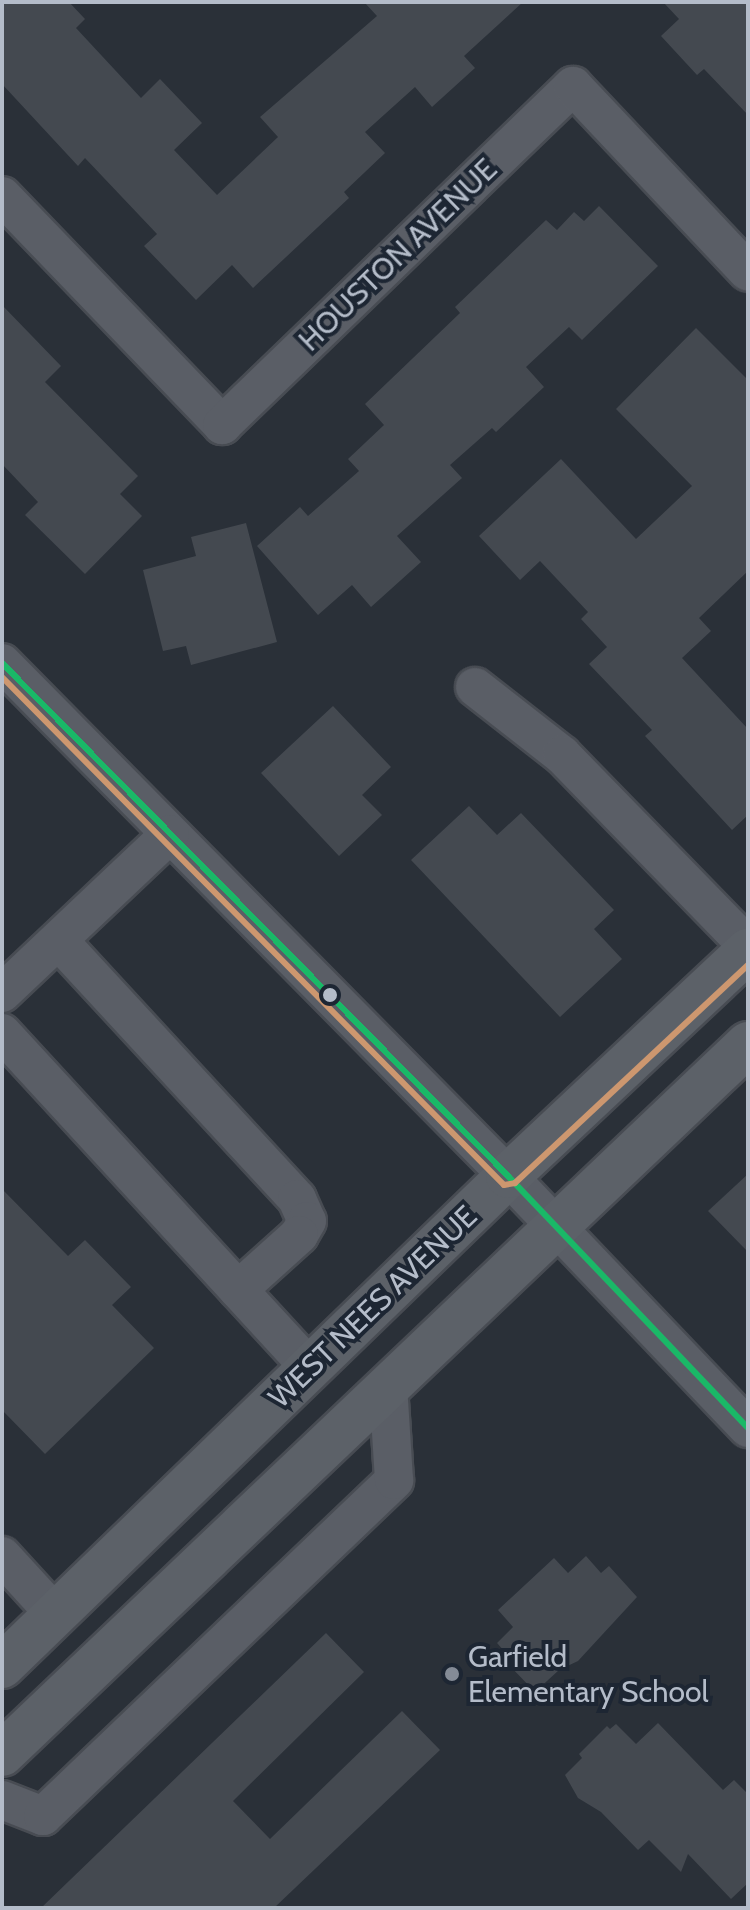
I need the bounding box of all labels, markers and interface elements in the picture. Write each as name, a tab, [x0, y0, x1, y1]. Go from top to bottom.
street label: HOUSTON AVENUE	[292, 151, 504, 359]
unlabelled marker	[322, 987, 338, 1003]
street label: WEST NEES AVENUE	[261, 1198, 485, 1416]
place label: Garfield Elementary School	[468, 1639, 708, 1710]
marker: Garfield Elementary School	[443, 1665, 461, 1683]

